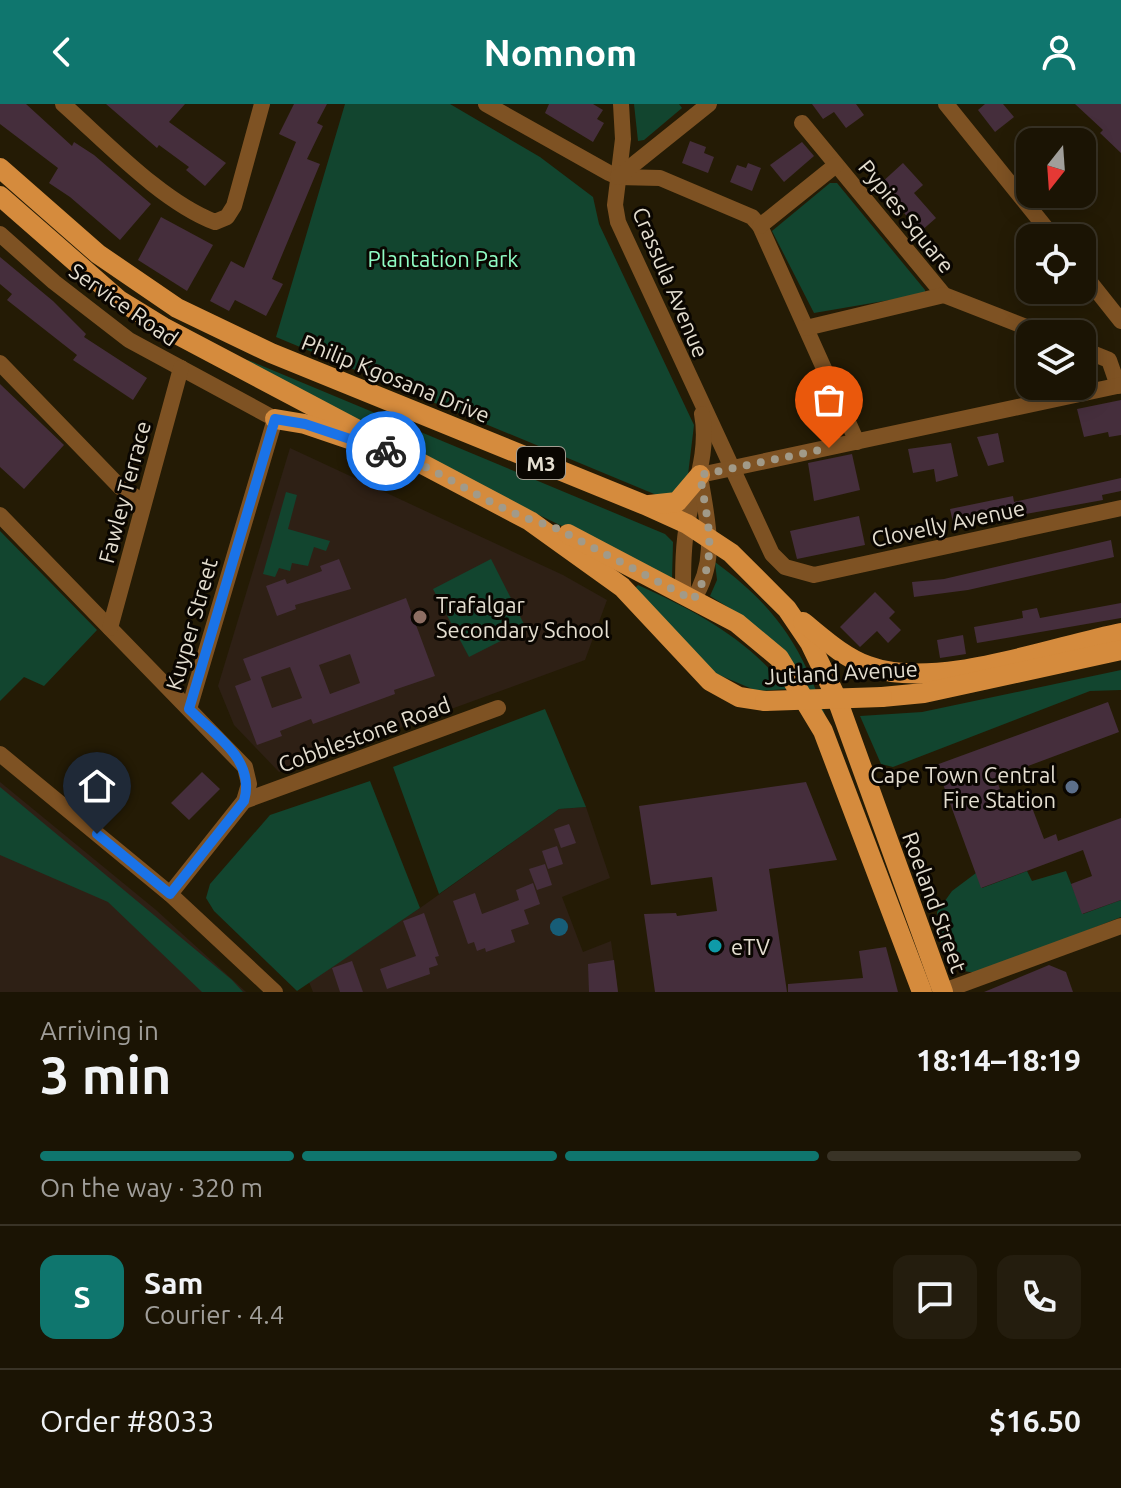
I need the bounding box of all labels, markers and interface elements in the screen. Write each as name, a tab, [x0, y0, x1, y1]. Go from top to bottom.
icon: back	[40, 30, 84, 74]
icon: person	[1037, 30, 1081, 74]
text: Nomnom	[484, 32, 637, 73]
north arrow	[1016, 128, 1096, 208]
map controls	[1016, 128, 1096, 400]
street label: Pypies Square	[854, 155, 960, 277]
street label: Crassula Avenue	[628, 203, 714, 361]
button: locate	[1016, 224, 1096, 304]
park label: Plantation Park	[368, 246, 518, 271]
street label: Service Road	[65, 257, 183, 351]
button: layers	[1016, 320, 1096, 400]
street label: Philip Kgosana Drive	[298, 329, 494, 427]
pin	[795, 366, 863, 448]
icon: bag	[807, 378, 851, 422]
courier	[346, 411, 426, 491]
street label: Fawley Terrace	[93, 418, 155, 566]
icon: bike	[364, 429, 408, 473]
road number: M3	[517, 447, 565, 479]
street label: Clovelly Avenue	[869, 495, 1027, 551]
street label: Kuyper Street	[160, 555, 222, 693]
place label: Trafalgar Secondary School	[436, 592, 610, 642]
marker: Trafalgar Secondary School	[411, 608, 429, 626]
street label: Jutland Avenue	[764, 655, 918, 689]
street label: Cobblestone Road	[274, 691, 454, 777]
pin	[63, 752, 131, 834]
place label: Cape Town Central Fire Station	[870, 762, 1056, 812]
icon: home	[75, 764, 119, 808]
marker: Cape Town Central Fire Station	[1063, 778, 1081, 796]
street label: Roeland Street	[898, 828, 972, 976]
place label: eTV	[731, 934, 770, 959]
marker: eTV	[706, 937, 724, 955]
text: Arriving in	[40, 1016, 159, 1045]
text: 18:14–18:19	[916, 1043, 1081, 1077]
text: 3 min	[40, 1046, 171, 1104]
text: On the way · 320 m	[40, 1173, 263, 1202]
button: chat	[893, 1255, 977, 1339]
button: phone	[997, 1255, 1081, 1339]
text: Sam	[144, 1266, 203, 1300]
text: S	[73, 1280, 91, 1314]
text: Courier · 4.4	[144, 1300, 284, 1329]
text: Order #8033	[40, 1404, 214, 1438]
text: $16.50	[989, 1404, 1081, 1438]

